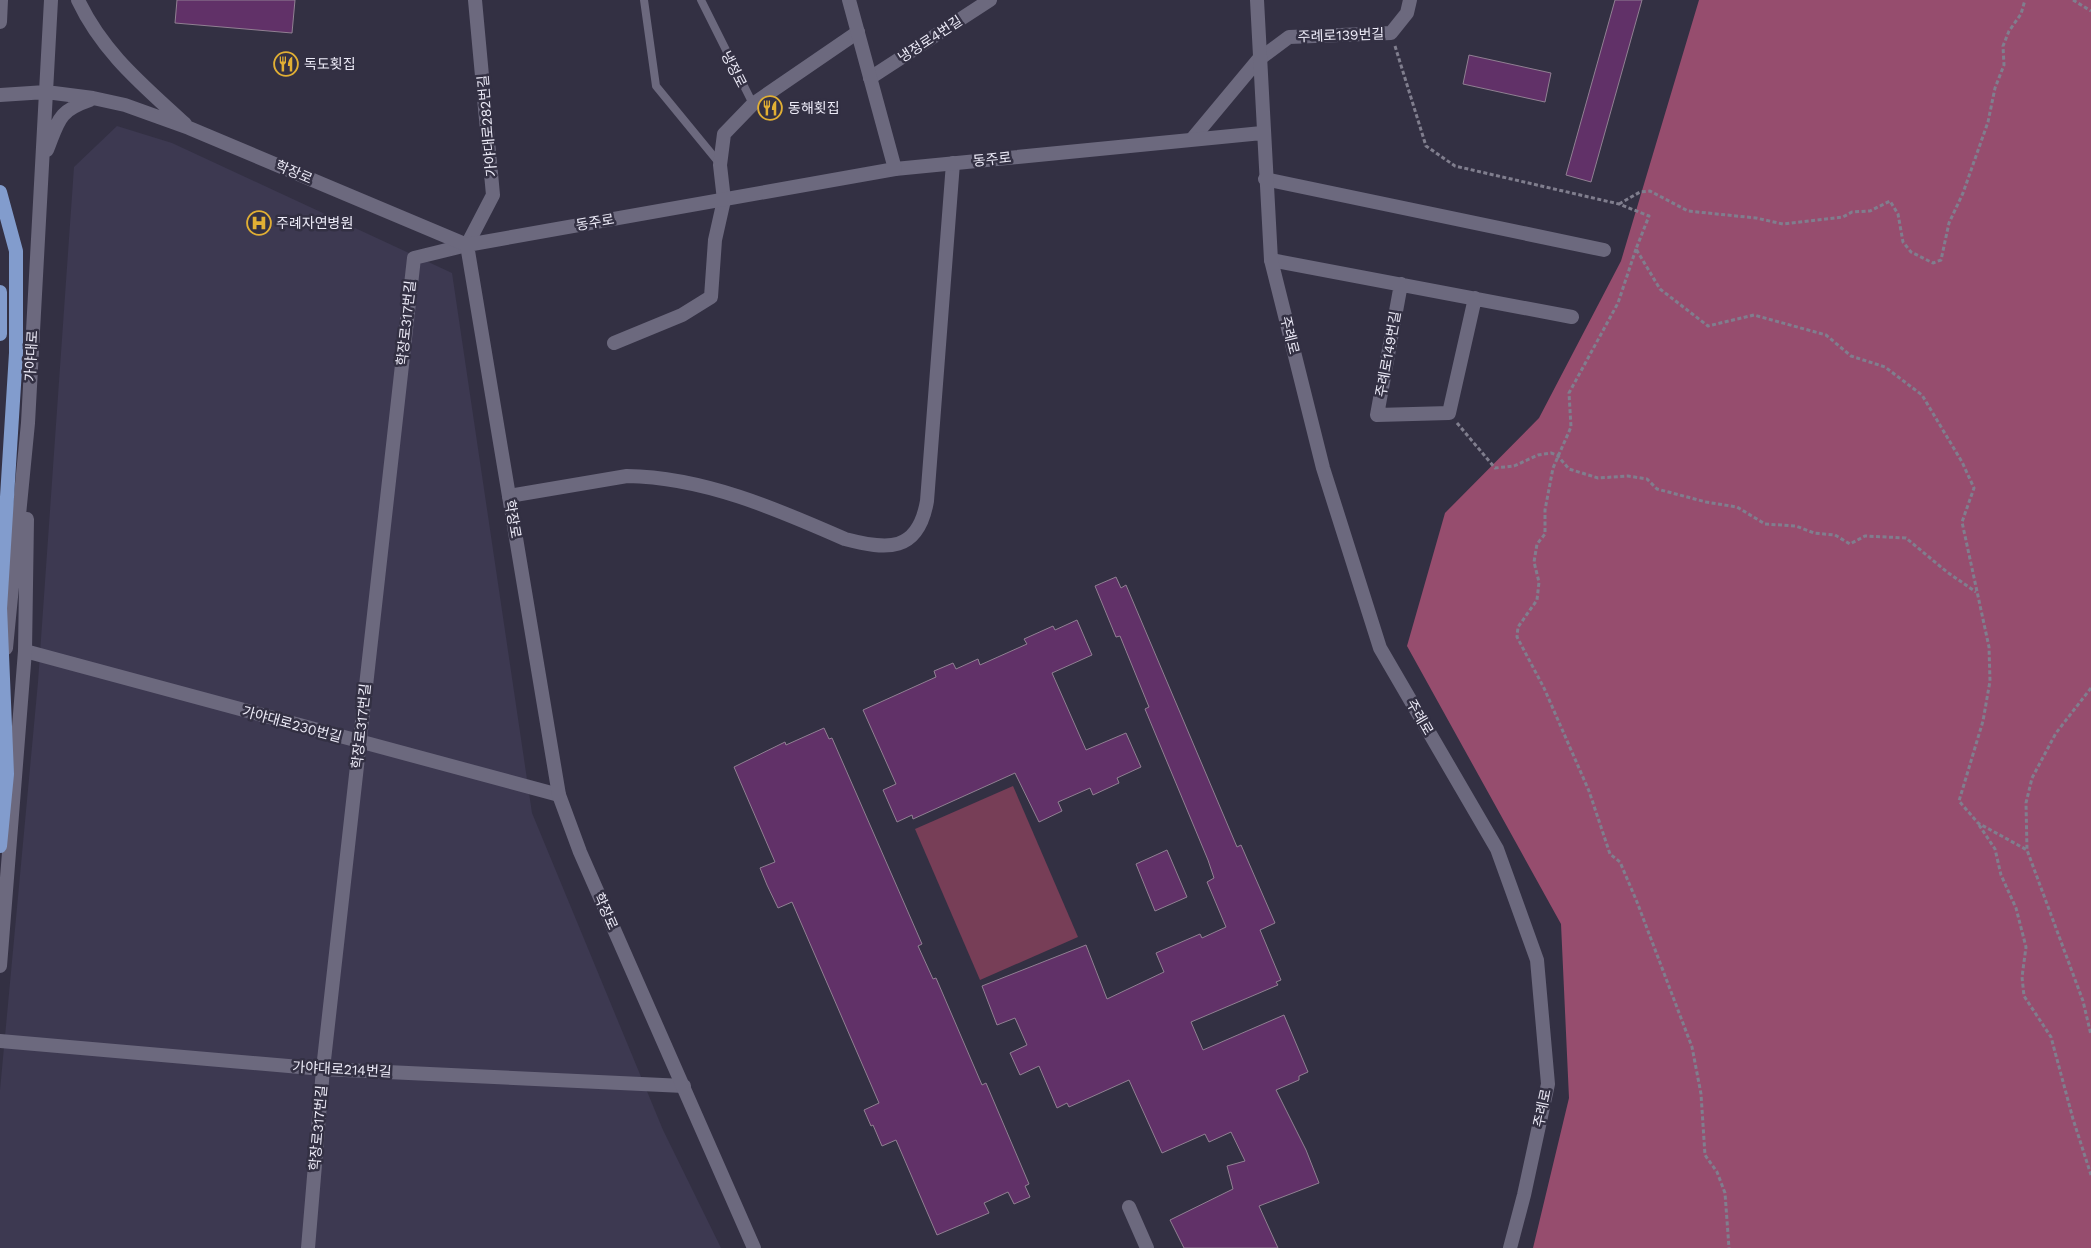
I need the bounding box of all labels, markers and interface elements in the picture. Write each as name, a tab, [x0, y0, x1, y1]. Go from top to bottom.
street label: 냉정로4번길	[895, 12, 965, 66]
street label: 주례로139번길	[1297, 25, 1385, 45]
street label: 냉정로	[718, 48, 750, 90]
restaurant icon: 독도횟집	[273, 51, 299, 77]
place label: 독도횟집	[304, 56, 356, 72]
street label: 가야대로282번길	[475, 74, 499, 178]
restaurant icon: 동해횟집	[757, 95, 783, 121]
place label: 동해횟집	[788, 100, 840, 116]
street label: 동주로	[972, 149, 1012, 169]
street label: 학장로	[273, 157, 315, 187]
hospital icon: 주례자연병원	[246, 210, 272, 236]
street label: 동주로	[575, 211, 616, 233]
place label: 주례자연병원	[276, 215, 353, 231]
street label: 학장로317번길	[394, 279, 418, 367]
street label: 주례로149번길	[1373, 310, 1403, 398]
street label: 주례로	[1278, 314, 1302, 356]
street label: 가야대로	[22, 330, 40, 382]
street label: 학장로	[502, 499, 524, 540]
street label: 학장로317번길	[349, 682, 373, 770]
street label: 주례로	[1403, 696, 1437, 738]
street label: 가야대로230번길	[241, 703, 343, 745]
street label: 학장로	[591, 890, 621, 932]
street label: 가야대로214번길	[292, 1058, 392, 1080]
street label: 학장로317번길	[306, 1085, 330, 1171]
street label: 주례로	[1530, 1087, 1554, 1129]

